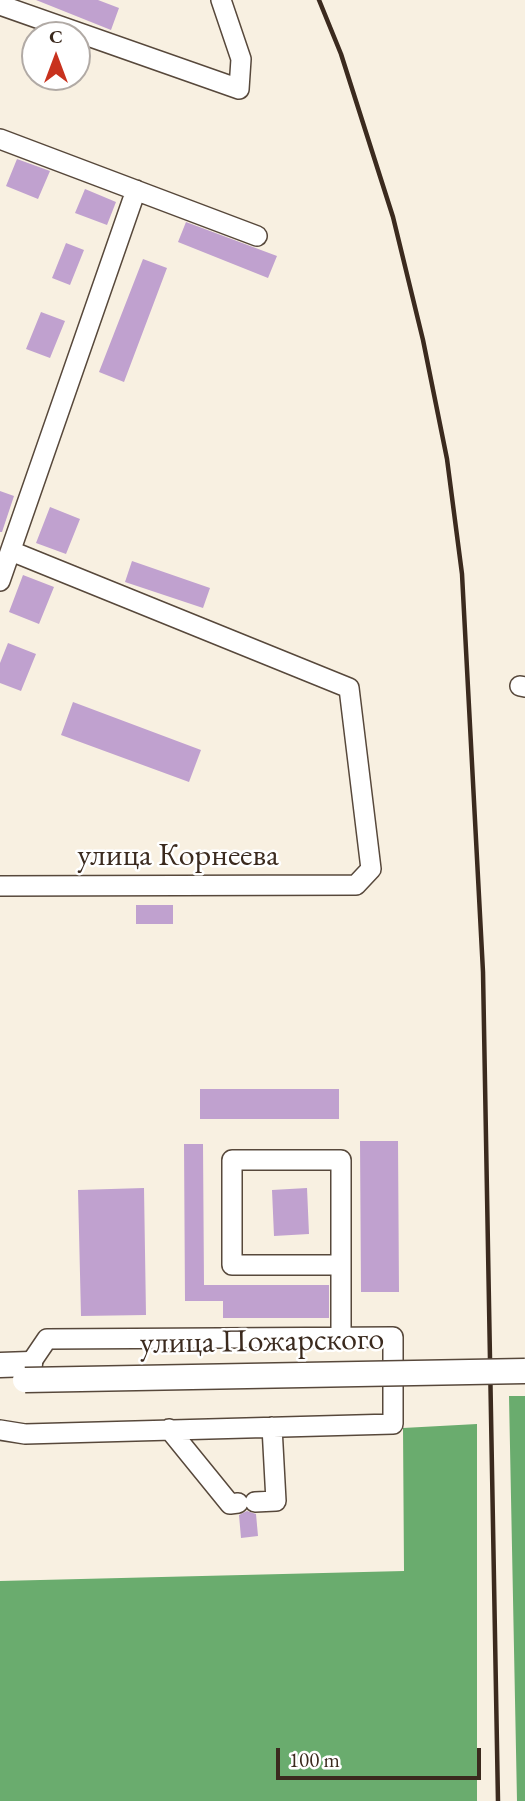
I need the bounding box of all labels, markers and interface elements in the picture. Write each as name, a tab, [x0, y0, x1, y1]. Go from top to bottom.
north arrow	[21, 21, 91, 91]
text: С	[49, 24, 63, 49]
street label: улица Корнеева	[77, 837, 279, 875]
street label: улица Пожарского	[140, 1321, 384, 1363]
scale bar	[280, 1734, 485, 1778]
text: 100 m	[289, 1746, 340, 1773]

